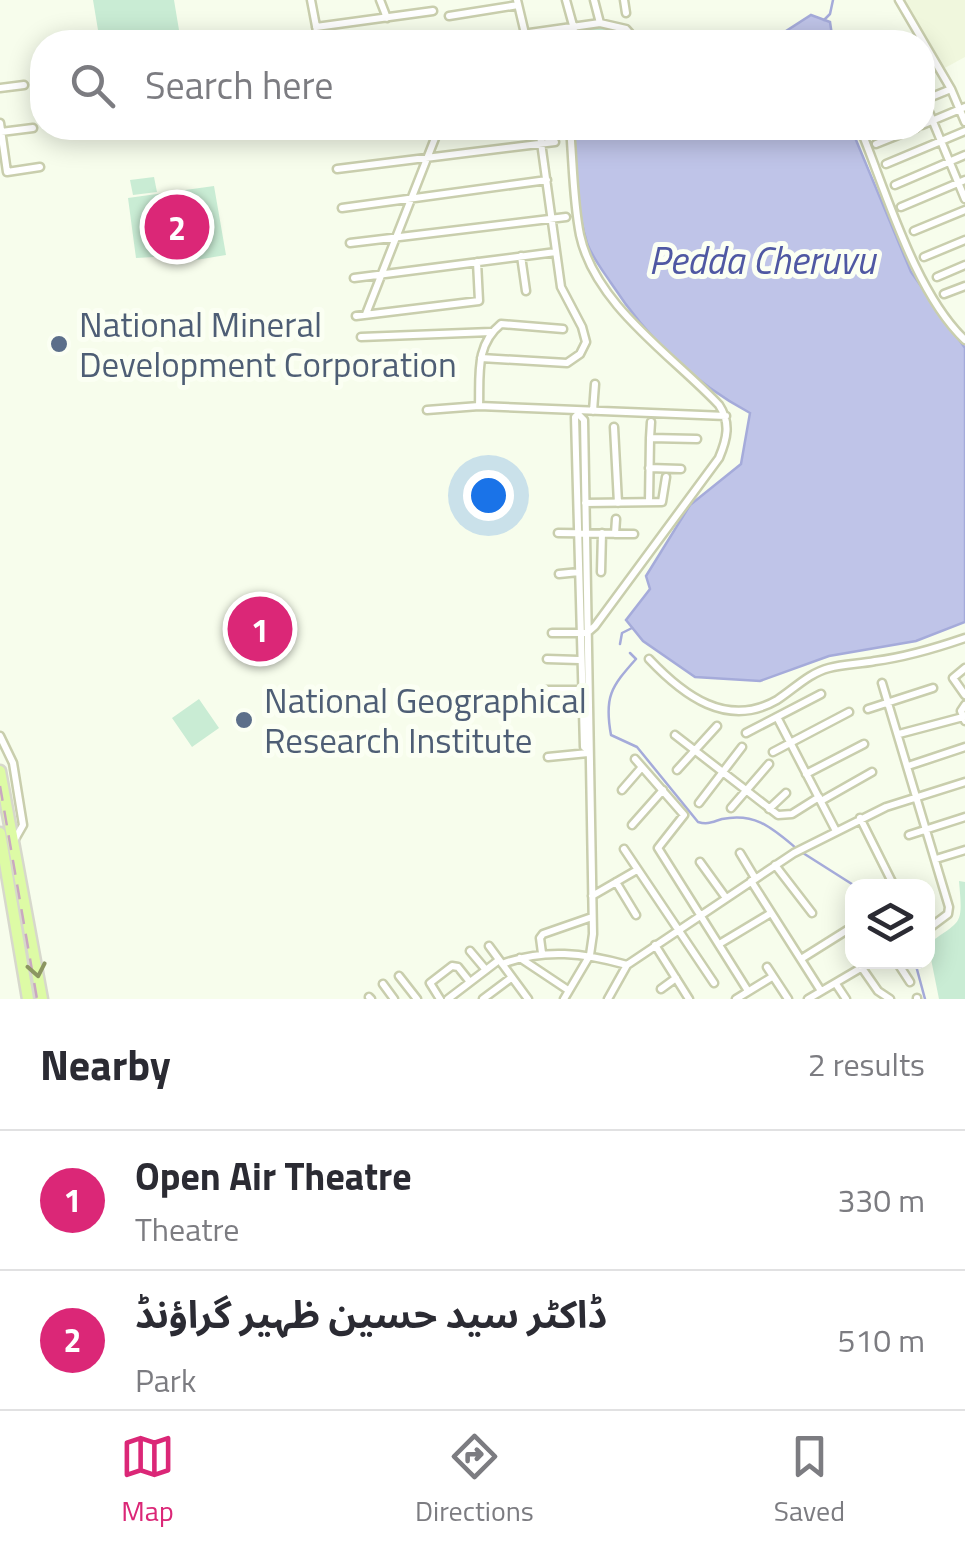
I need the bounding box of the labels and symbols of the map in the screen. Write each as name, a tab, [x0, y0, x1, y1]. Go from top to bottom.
pin: 2	[144, 190, 210, 264]
water label: Pedda Cheruvu	[649, 231, 877, 289]
place label: National Mineral Development Corporation	[79, 297, 457, 391]
marker: National Mineral Development Corporation	[48, 333, 70, 355]
your location	[463, 470, 514, 521]
pin: 1	[228, 592, 292, 666]
place label: National Geographical Research Institute	[264, 673, 587, 767]
marker: National Geographical Research Institute	[233, 709, 255, 731]
one-way arrow	[25, 961, 46, 978]

